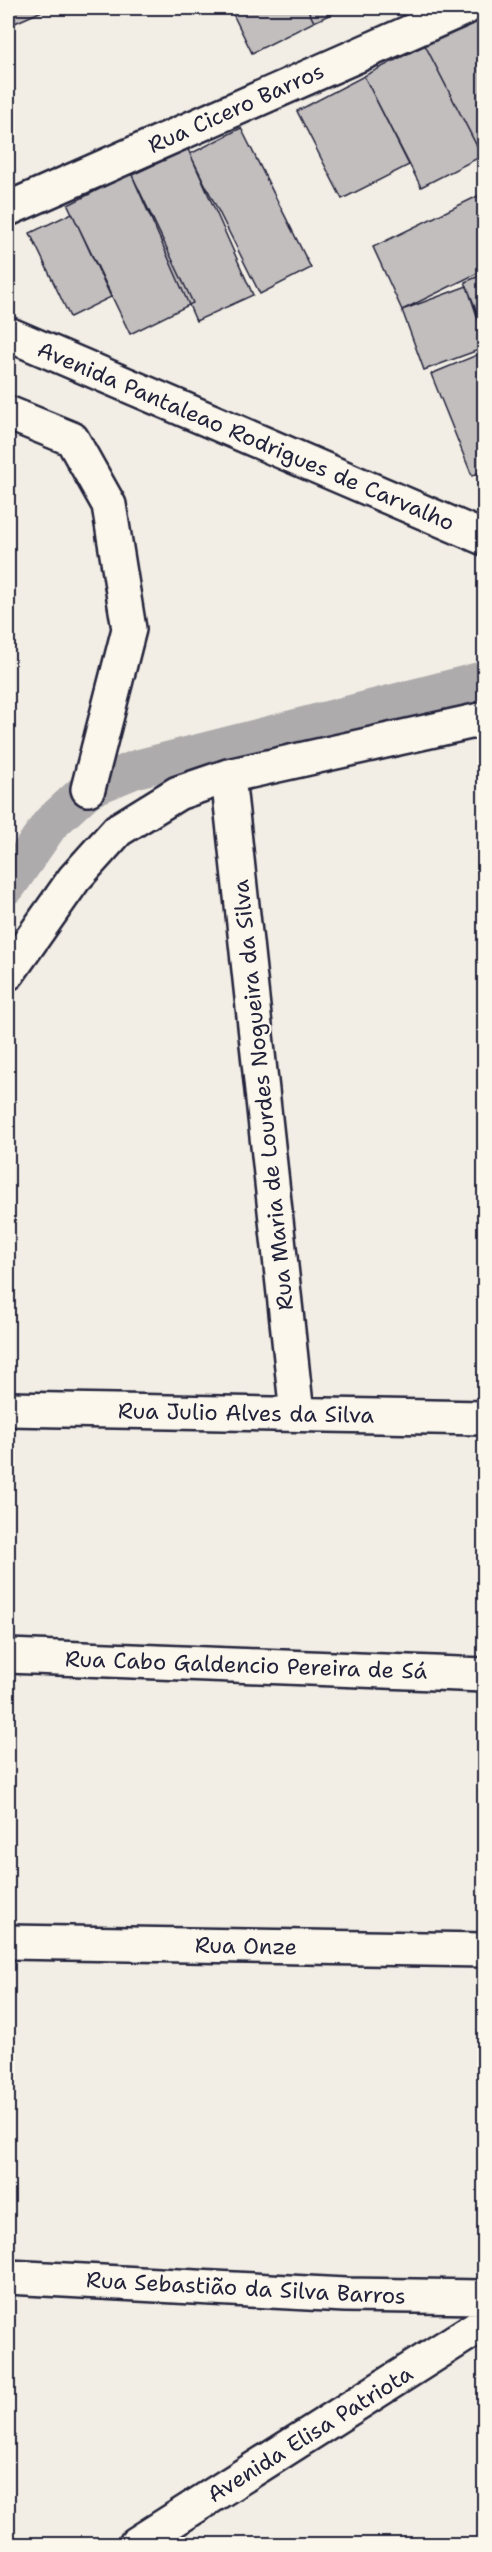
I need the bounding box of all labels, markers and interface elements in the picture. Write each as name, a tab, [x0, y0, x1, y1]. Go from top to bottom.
street label: Rua Cicero Barros	[144, 56, 328, 160]
street label: Avenida Pantaleao Rodrigues de Carvalho	[33, 335, 459, 537]
street label: Rua Maria de Lourdes Nogueira da Silva	[226, 878, 300, 1312]
street label: Rua Julio Alves da Silva	[118, 1396, 375, 1430]
street label: Rua Cabo Galdencio Pereira de Sá	[64, 1644, 428, 1686]
street label: Rua Onze	[195, 1931, 297, 1961]
street label: Rua Sebastião da Silva Barros	[85, 2265, 407, 2311]
street label: Avenida Elisa Patriota	[202, 2359, 418, 2509]

